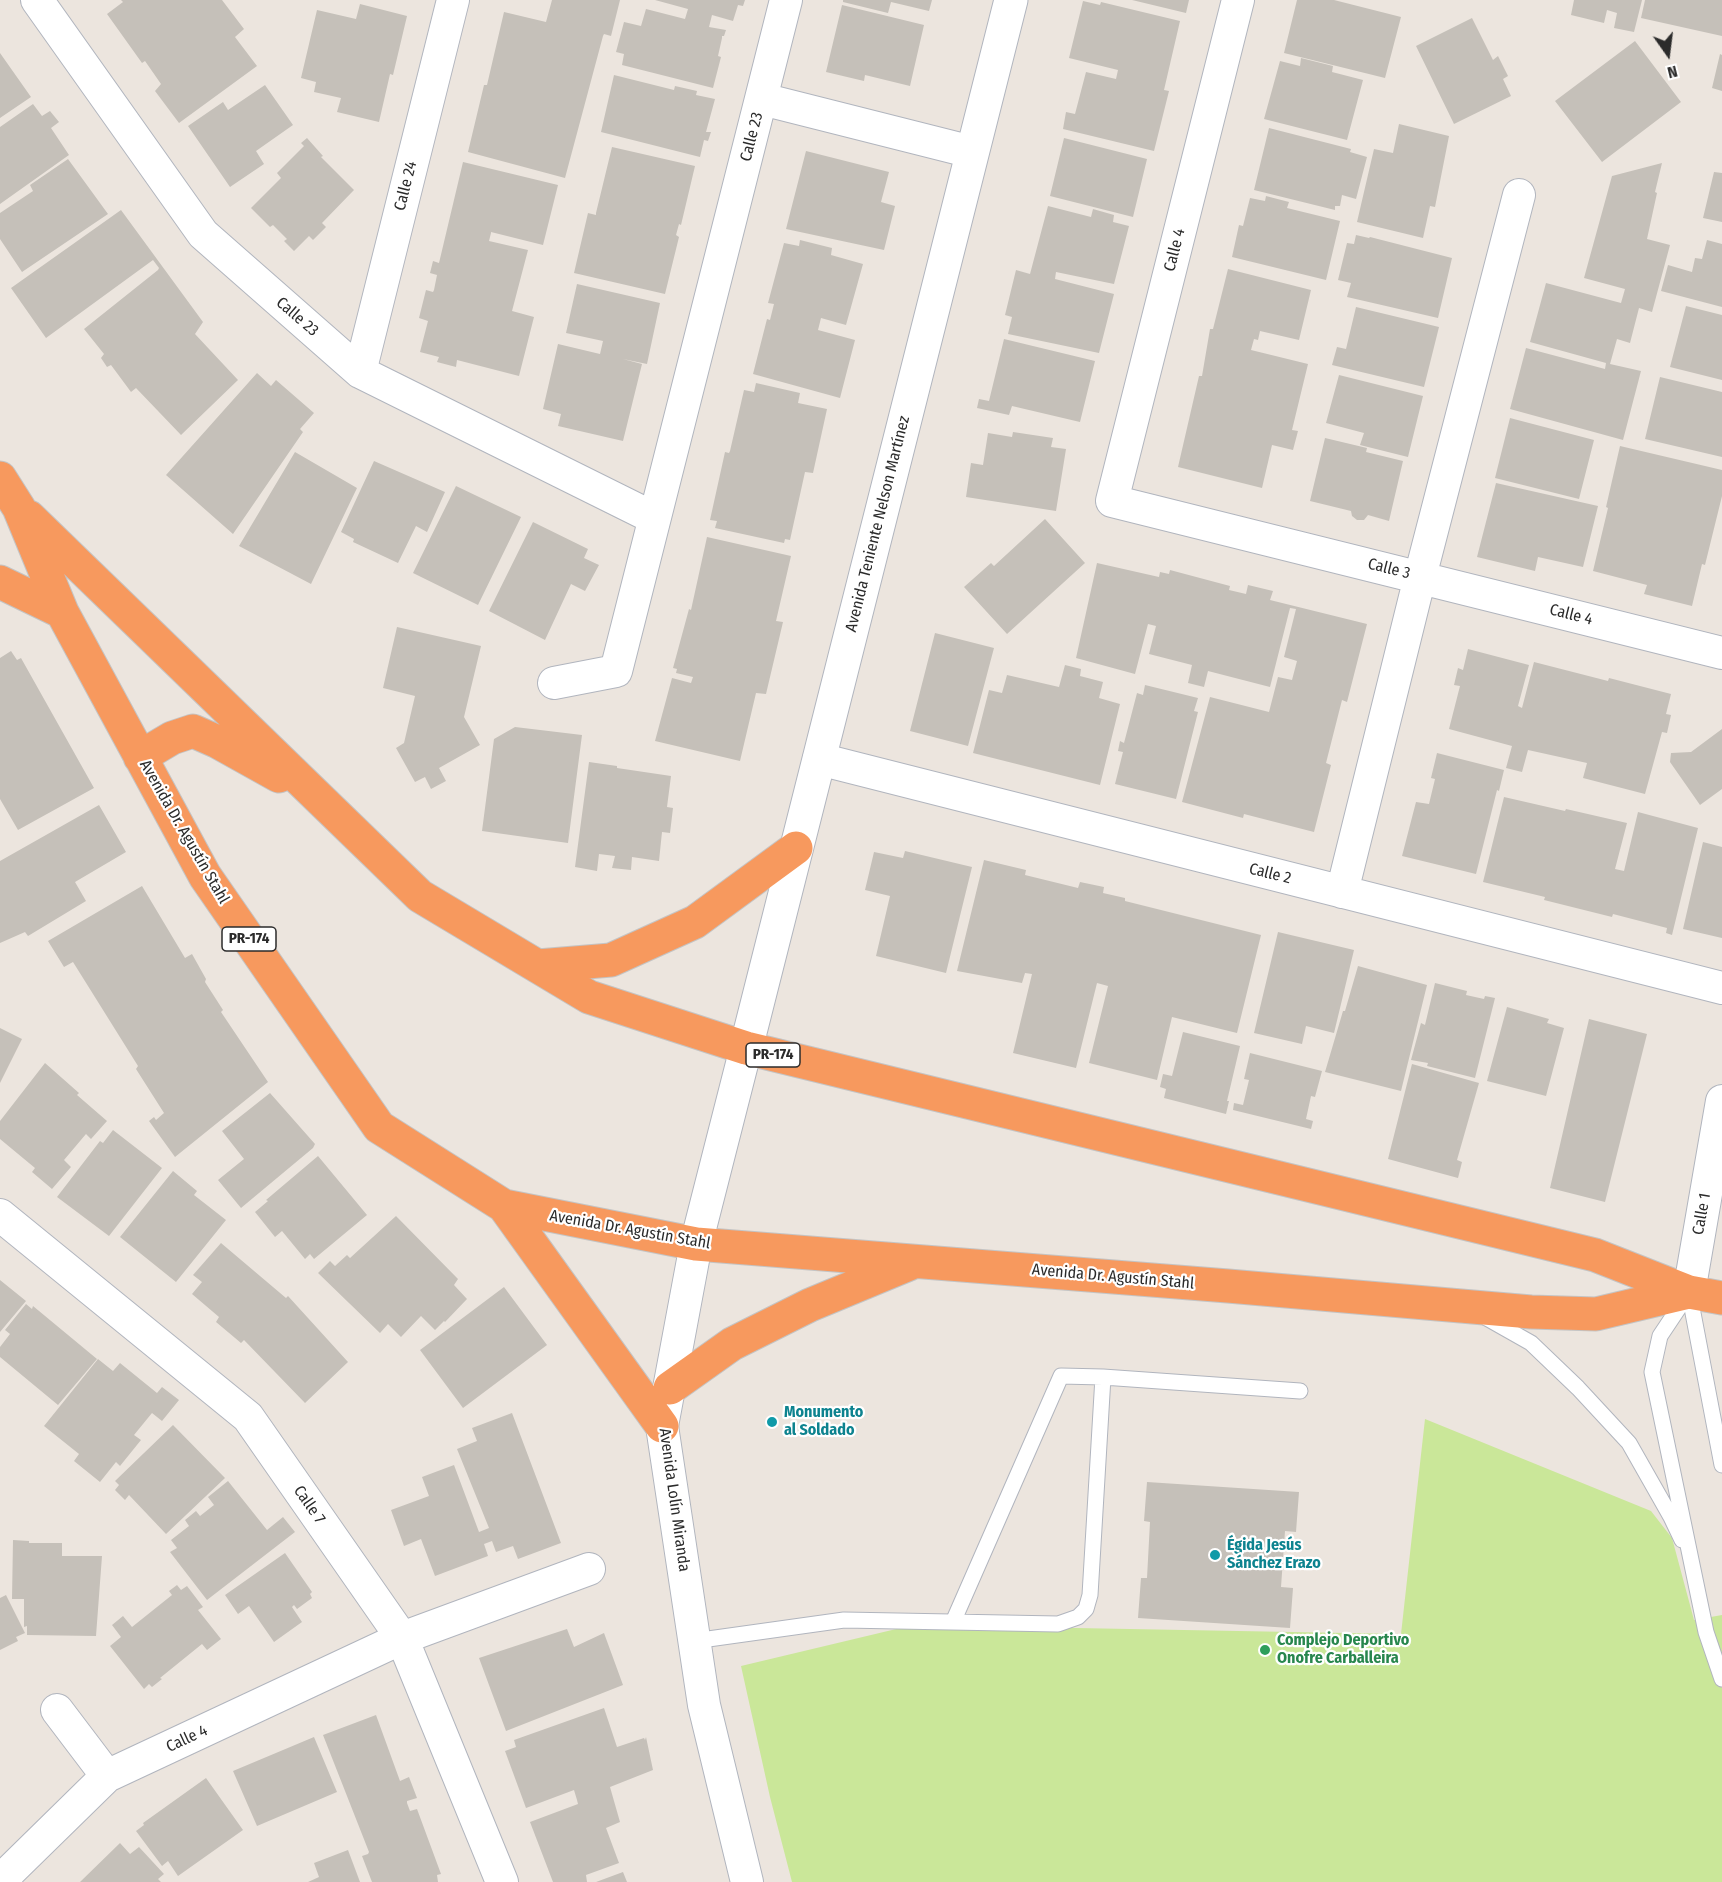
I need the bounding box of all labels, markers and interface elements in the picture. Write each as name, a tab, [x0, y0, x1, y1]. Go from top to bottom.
north arrow	[1638, 24, 1698, 84]
text: N	[1666, 62, 1679, 82]
street label: Calle 23	[737, 110, 767, 164]
street label: Calle 24	[391, 159, 421, 213]
street label: Calle 4	[1160, 227, 1190, 273]
street label: Calle 23	[272, 293, 322, 341]
street label: Avenida Teniente Nelson Martínez	[842, 414, 914, 634]
street label: Calle 3	[1366, 554, 1412, 584]
street label: Calle 4	[1548, 600, 1594, 630]
street label: Avenida Dr. Agustín Stahl	[135, 757, 233, 907]
street label: Calle 2	[1247, 860, 1293, 888]
road number: PR-174	[222, 927, 276, 951]
road number: PR-174	[746, 1043, 800, 1067]
street label: Calle 1	[1689, 1192, 1715, 1236]
street label: Avenida Dr. Agustín Stahl	[548, 1206, 712, 1254]
street label: Avenida Dr. Agustín Stahl	[1031, 1260, 1195, 1294]
place label: Monumento al Soldado	[784, 1403, 863, 1441]
marker: Monumento al Soldado	[765, 1415, 779, 1429]
street label: Avenida Lolín Miranda	[654, 1427, 694, 1573]
street label: Calle 7	[289, 1482, 329, 1528]
place label: Égida Jesús Sánchez Erazo	[1227, 1536, 1321, 1574]
marker: Égida Jesús Sánchez Erazo	[1208, 1548, 1222, 1562]
place label: Complejo Deportivo Onofre Carballeira	[1277, 1631, 1409, 1669]
marker: Complejo Deportivo Onofre Carballeira	[1258, 1643, 1272, 1657]
street label: Calle 4	[163, 1721, 211, 1757]

